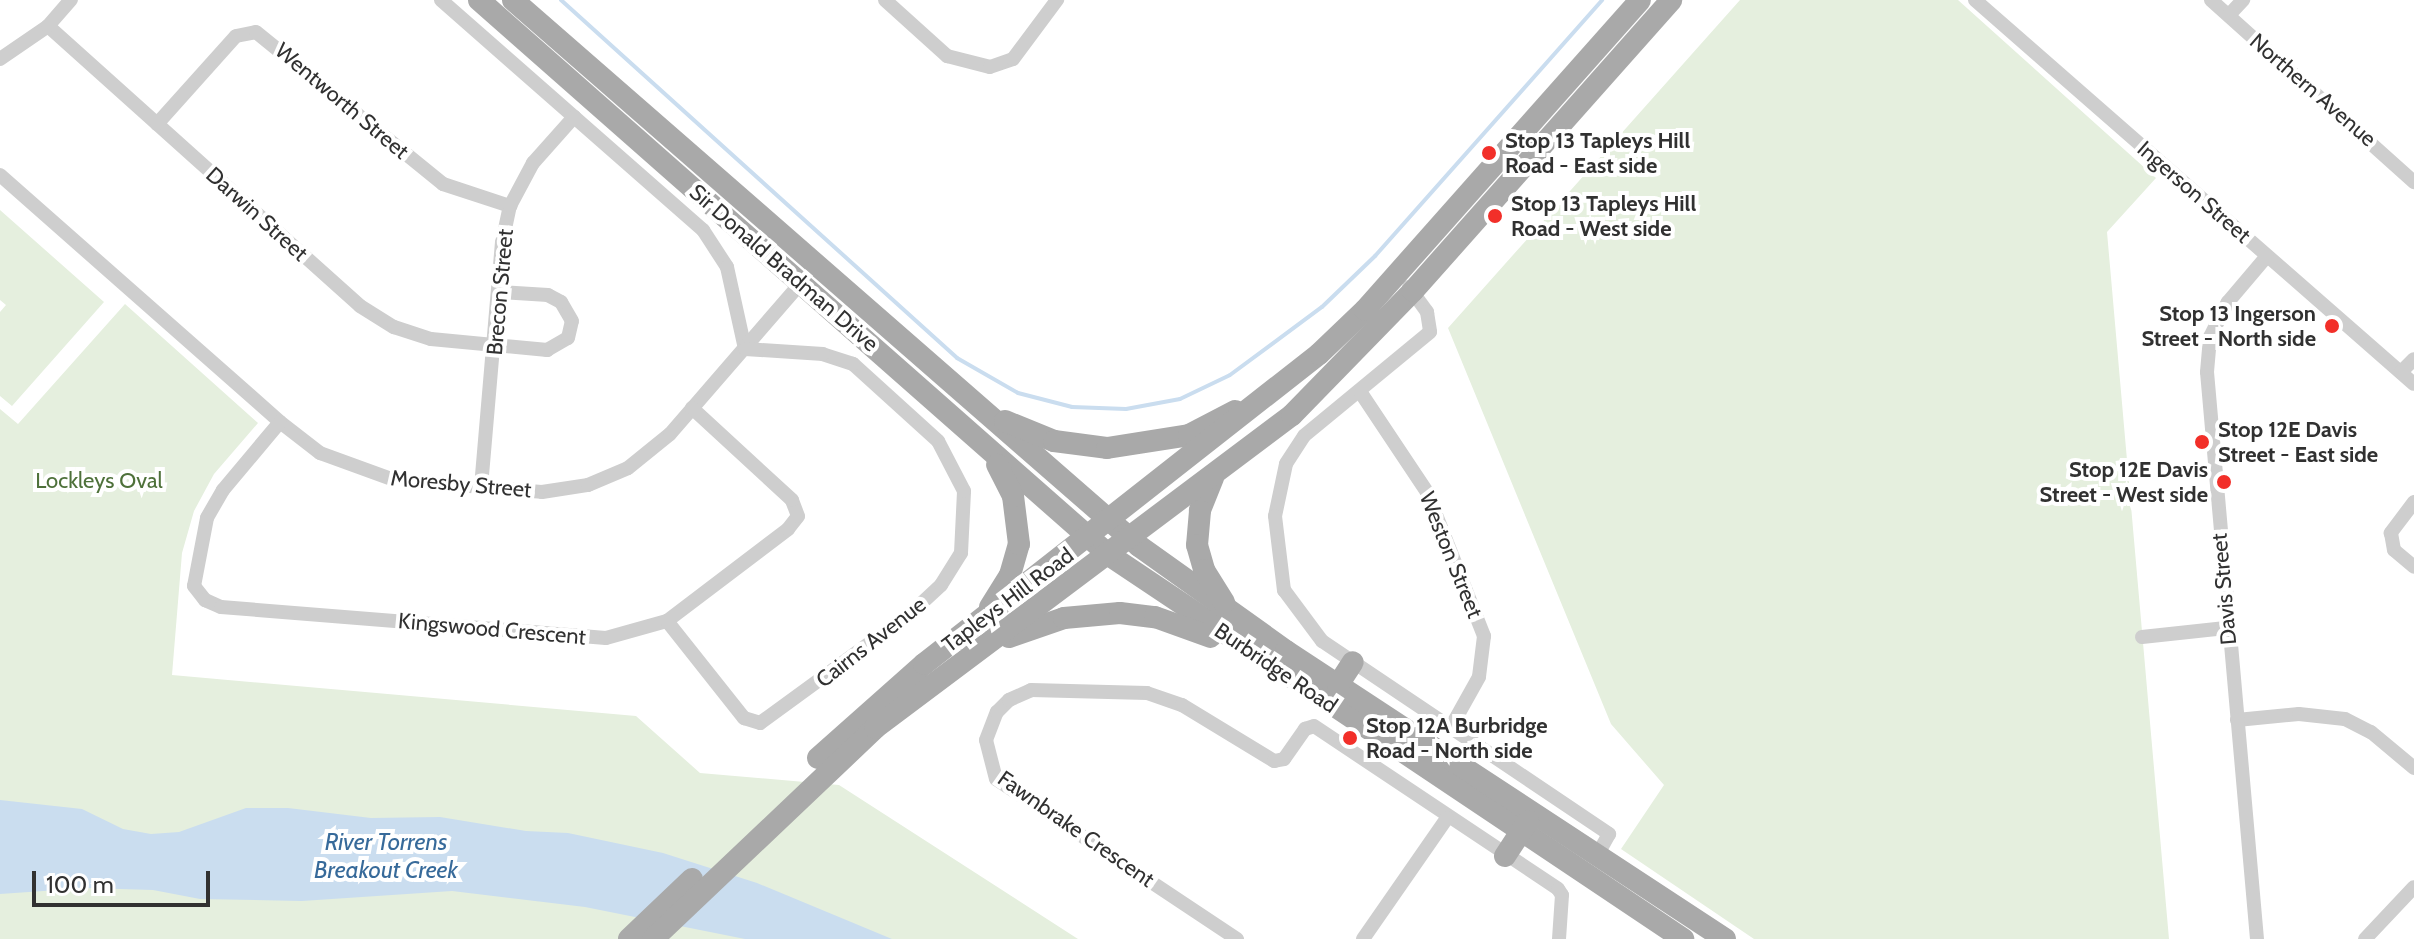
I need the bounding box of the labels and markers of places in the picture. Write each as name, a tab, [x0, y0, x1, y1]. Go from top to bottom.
place label: Stop 13 Tapleys Hill Road - East side	[1505, 127, 1690, 178]
marker: Stop 13 Tapleys Hill Road - East side	[1480, 144, 1498, 162]
place label: Stop 13 Tapleys Hill Road - West side	[1511, 190, 1696, 242]
marker: Stop 13 Tapleys Hill Road - West side	[1486, 207, 1504, 225]
place label: Stop 13 Ingerson Street - North side	[2141, 300, 2316, 352]
marker: Stop 13 Ingerson Street - North side	[2323, 317, 2341, 335]
place label: Stop 12E Davis Street - East side	[2218, 416, 2378, 468]
marker: Stop 12E Davis Street - East side	[2193, 433, 2211, 451]
place label: Stop 12E Davis Street - West side	[2040, 456, 2208, 508]
marker: Stop 12E Davis Street - West side	[2215, 473, 2233, 491]
place label: Stop 12A Burbridge Road - North side	[1366, 712, 1548, 764]
marker: Stop 12A Burbridge Road - North side	[1341, 729, 1359, 747]

